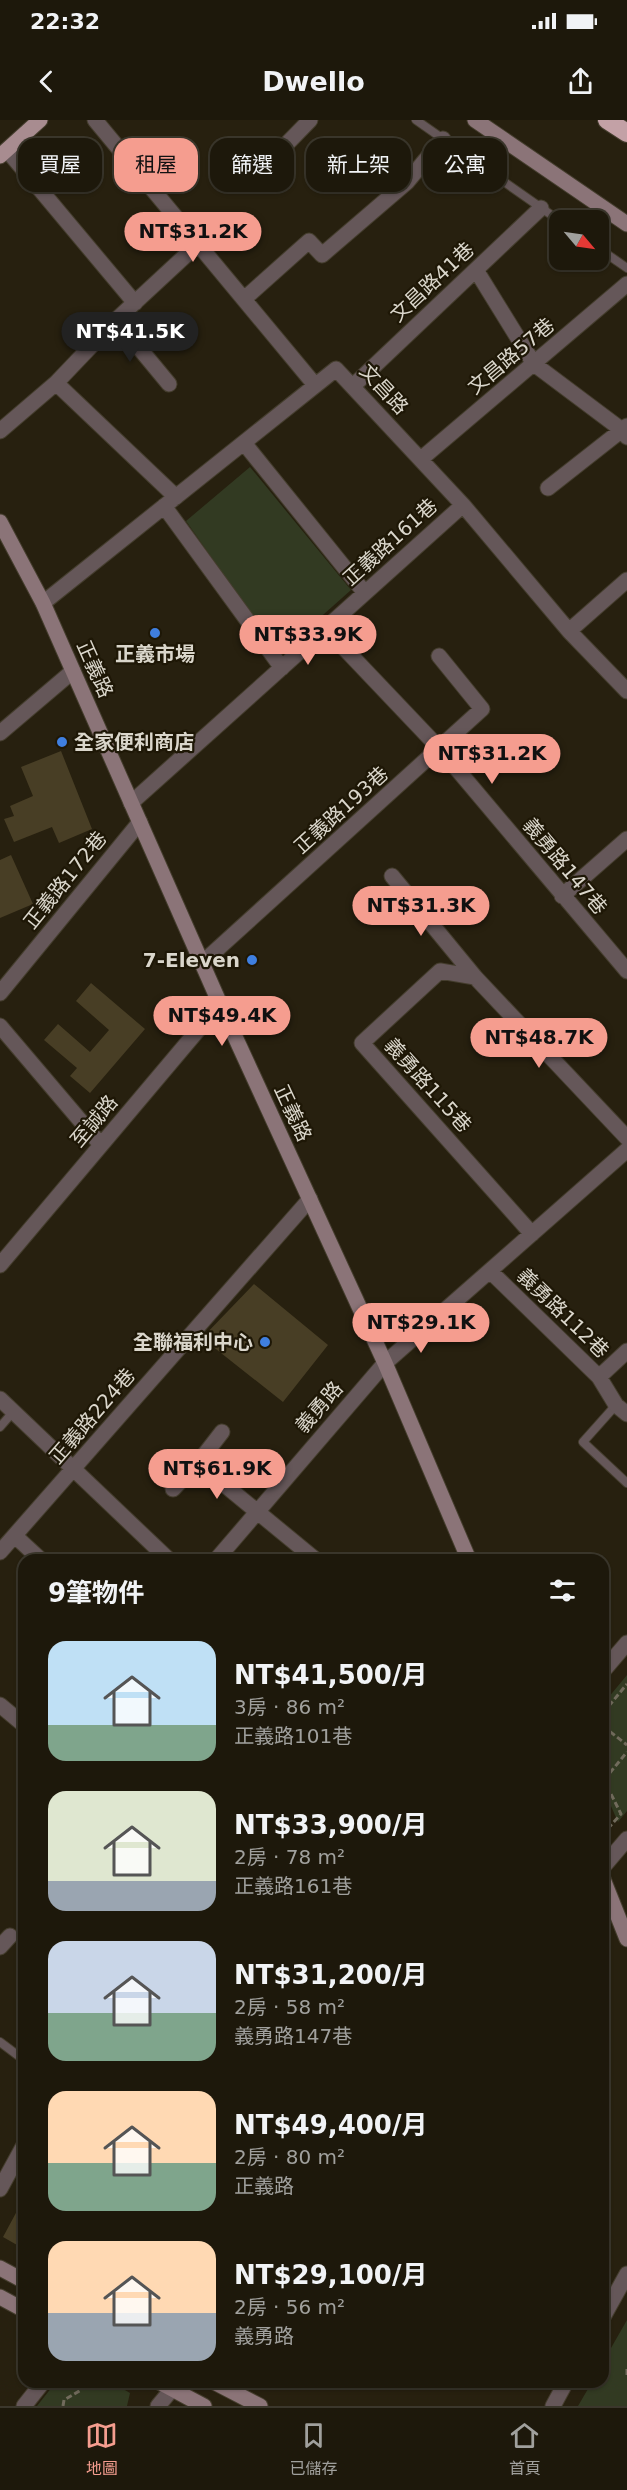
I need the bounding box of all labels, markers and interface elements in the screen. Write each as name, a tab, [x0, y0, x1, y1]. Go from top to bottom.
text: 22:32	[30, 9, 100, 34]
icon: back	[30, 65, 63, 98]
icon: share	[564, 65, 597, 98]
text: Dwello	[262, 66, 365, 97]
chip: 買屋	[18, 138, 102, 192]
chip: 租屋	[114, 138, 198, 192]
chip: 篩選	[210, 138, 294, 192]
chip: 新上架	[306, 138, 411, 192]
chip: 公寓	[423, 138, 507, 192]
north arrow	[549, 210, 609, 270]
map controls	[549, 210, 609, 270]
pin: NT$31.2K	[131, 212, 255, 263]
text: NT$31.2K	[138, 219, 248, 243]
street label: 文昌路41巷	[385, 237, 479, 327]
pin: NT$41.5K	[68, 312, 192, 363]
street label: 文昌路57巷	[463, 313, 559, 399]
text: NT$41.5K	[75, 319, 185, 343]
street label: 文昌路	[355, 359, 413, 419]
street label: 正義路161巷	[338, 494, 442, 590]
pin: NT$33.9K	[246, 615, 370, 666]
text: NT$33.9K	[253, 622, 363, 646]
marker: 正義市場	[148, 626, 162, 640]
street label: 正義路	[72, 637, 118, 701]
place label: 正義市場	[115, 642, 195, 666]
place label: 全家便利商店	[74, 730, 194, 754]
pin: NT$31.2K	[430, 734, 554, 785]
marker: 全家便利商店	[55, 735, 69, 749]
text: NT$31.2K	[437, 741, 547, 765]
street label: 正義路193巷	[289, 762, 393, 858]
street label: 義勇路147巷	[518, 813, 612, 919]
street label: 正義路172巷	[18, 827, 112, 933]
pin: NT$31.3K	[359, 886, 483, 937]
text: NT$31.3K	[366, 893, 476, 917]
place label: 7-Eleven	[143, 948, 240, 972]
marker: 7-Eleven	[245, 953, 259, 967]
pin: NT$49.4K	[160, 996, 284, 1047]
text: NT$49.4K	[167, 1003, 277, 1027]
pin: NT$48.7K	[477, 1018, 601, 1069]
text: NT$48.7K	[484, 1025, 594, 1049]
street label: 義勇路115巷	[380, 1033, 476, 1137]
street label: 正義路	[269, 1081, 317, 1145]
street label: 至誠路	[66, 1090, 122, 1152]
street label: 義勇路112巷	[512, 1263, 614, 1363]
pin: NT$29.1K	[359, 1303, 483, 1354]
text: NT$29.1K	[366, 1310, 476, 1334]
place label: 全聯福利中心	[133, 1330, 253, 1354]
marker: 全聯福利中心	[258, 1335, 272, 1349]
street label: 正義路224巷	[44, 1364, 140, 1468]
street label: 義勇路	[290, 1376, 348, 1438]
pin: NT$61.9K	[155, 1449, 279, 1500]
text: NT$61.9K	[162, 1456, 272, 1480]
icon: filters	[546, 1574, 579, 1607]
text: 9筆物件	[48, 1578, 144, 1608]
text: NT$41,500/月	[234, 1660, 427, 1690]
icon: home	[96, 1665, 168, 1737]
text: 3房 · 86 m²	[234, 1695, 345, 1719]
text: 正義路101巷	[234, 1724, 352, 1748]
text: NT$33,900/月	[234, 1810, 427, 1840]
icon: home	[96, 1815, 168, 1887]
text: 2房 · 78 m²	[234, 1845, 345, 1869]
text: 正義路161巷	[234, 1874, 352, 1898]
text: NT$31,200/月	[234, 1960, 427, 1990]
icon: home	[96, 1965, 168, 2037]
text: 2房 · 58 m²	[234, 1995, 345, 2019]
text: 義勇路147巷	[234, 2024, 352, 2048]
text: NT$49,400/月	[234, 2110, 427, 2140]
icon: home	[96, 2115, 168, 2187]
text: 2房 · 80 m²	[234, 2145, 345, 2169]
text: 正義路	[234, 2174, 294, 2198]
text: NT$29,100/月	[234, 2260, 427, 2290]
icon: home	[96, 2265, 168, 2337]
text: 2房 · 56 m²	[234, 2295, 345, 2319]
text: 義勇路	[234, 2324, 294, 2348]
tab: 地圖	[85, 2419, 118, 2479]
tab: 已儲存	[289, 2419, 337, 2479]
tab: 首頁	[508, 2419, 541, 2479]

